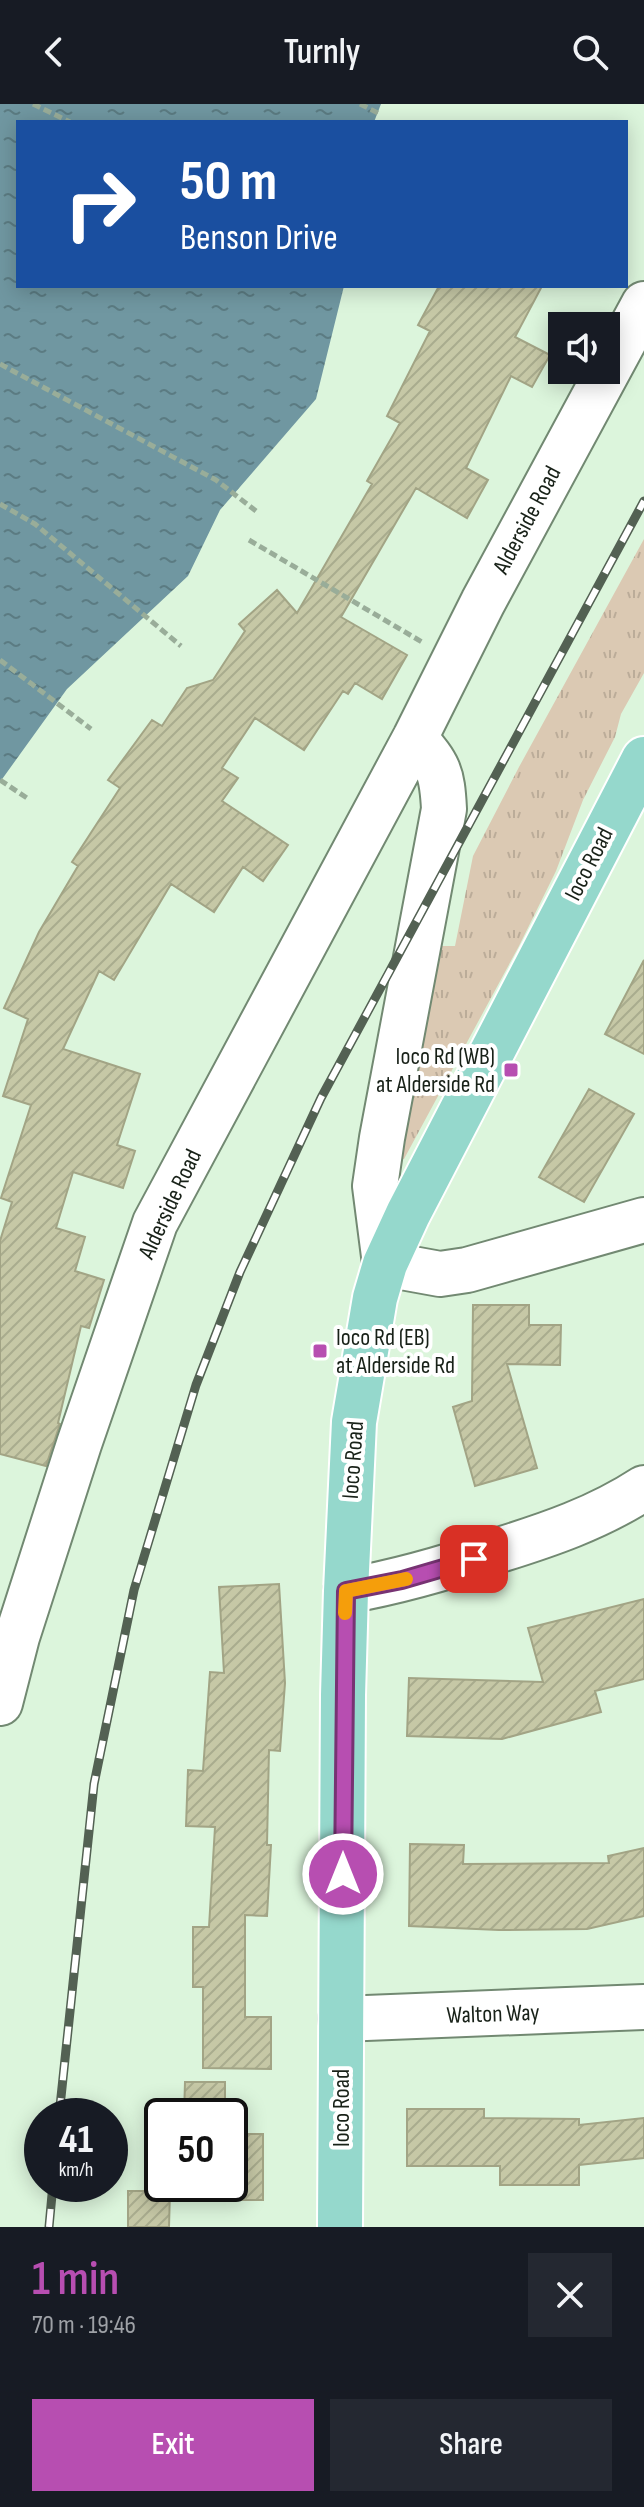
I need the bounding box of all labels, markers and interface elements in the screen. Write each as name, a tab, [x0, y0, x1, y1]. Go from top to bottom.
icon: back	[32, 30, 76, 74]
icon: search	[568, 30, 612, 74]
text: Turnly	[284, 31, 360, 74]
text: 50 m	[180, 149, 277, 216]
icon: right	[48, 152, 152, 256]
text: Benson Drive	[180, 217, 338, 260]
map controls	[548, 312, 620, 384]
button: sound	[548, 312, 620, 384]
street label: Alderside Road	[486, 461, 567, 580]
street label: Ioco Road	[558, 823, 620, 905]
place label: Ioco Rd (WB) at Alderside Rd	[376, 1042, 495, 1099]
marker: Ioco Rd (WB) at Alderside Rd	[502, 1061, 520, 1079]
street label: Alderside Road	[132, 1144, 208, 1264]
place label: Ioco Rd (EB) at Alderside Rd	[336, 1323, 455, 1380]
marker: Ioco Rd (EB) at Alderside Rd	[311, 1342, 329, 1360]
street label: Ioco Road	[336, 1420, 370, 1500]
pin	[440, 1525, 508, 1593]
icon: arrive	[452, 1537, 496, 1581]
position arrow	[301, 1832, 385, 1916]
street label: Walton Way	[446, 1998, 540, 2030]
street label: Ioco Road	[327, 2069, 356, 2147]
speed limit sign: 50	[144, 2098, 248, 2202]
text: 41	[59, 2116, 93, 2164]
text: km/h	[59, 2158, 93, 2182]
text: 1 min	[32, 2251, 119, 2308]
button: close	[528, 2253, 612, 2337]
text: 70 m · 19:46	[32, 2310, 136, 2341]
button: Exit	[32, 2399, 314, 2491]
button: Share	[330, 2399, 612, 2491]

